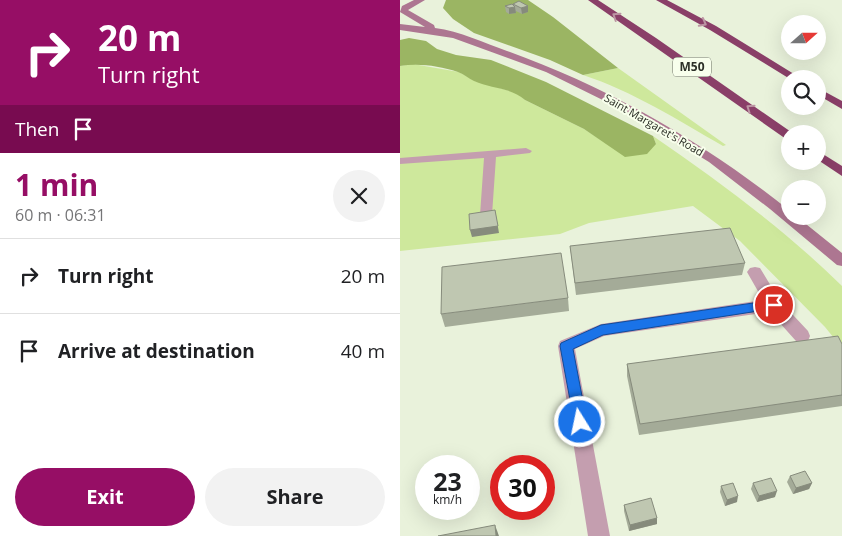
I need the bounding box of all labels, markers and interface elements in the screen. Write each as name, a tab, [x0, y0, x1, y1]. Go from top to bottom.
one-way arrow	[613, 12, 622, 22]
text: 20 m	[98, 14, 181, 61]
north arrow	[781, 15, 826, 60]
map controls	[781, 15, 826, 225]
one-way arrow	[698, 17, 707, 27]
icon: right	[15, 20, 80, 85]
road number: M50	[673, 58, 711, 76]
text: Turn right	[98, 59, 200, 89]
button: search	[781, 70, 826, 115]
street label: Saint Margaret's Road	[602, 90, 707, 159]
one-way arrow	[746, 105, 756, 114]
icon: arrive	[69, 115, 97, 143]
text: Then	[15, 116, 59, 142]
button: +	[781, 125, 826, 170]
text: 1 min	[15, 164, 98, 205]
button: close	[333, 170, 385, 222]
button: −	[781, 180, 826, 225]
text: 60 m · 06:31	[15, 204, 106, 226]
icon: right	[15, 262, 43, 290]
text: Turn right	[58, 263, 153, 289]
text: 20 m	[341, 263, 385, 289]
pin	[753, 284, 795, 326]
icon: arrive	[760, 291, 788, 319]
icon: arrive	[15, 337, 43, 365]
text: Arrive at destination	[58, 338, 255, 364]
text: 40 m	[341, 338, 385, 364]
position arrow	[553, 395, 605, 447]
speed limit sign: 30	[490, 455, 555, 520]
text: 23	[433, 464, 462, 498]
button: Exit	[15, 468, 195, 526]
button: Share	[205, 468, 385, 526]
text: km/h	[433, 491, 462, 508]

